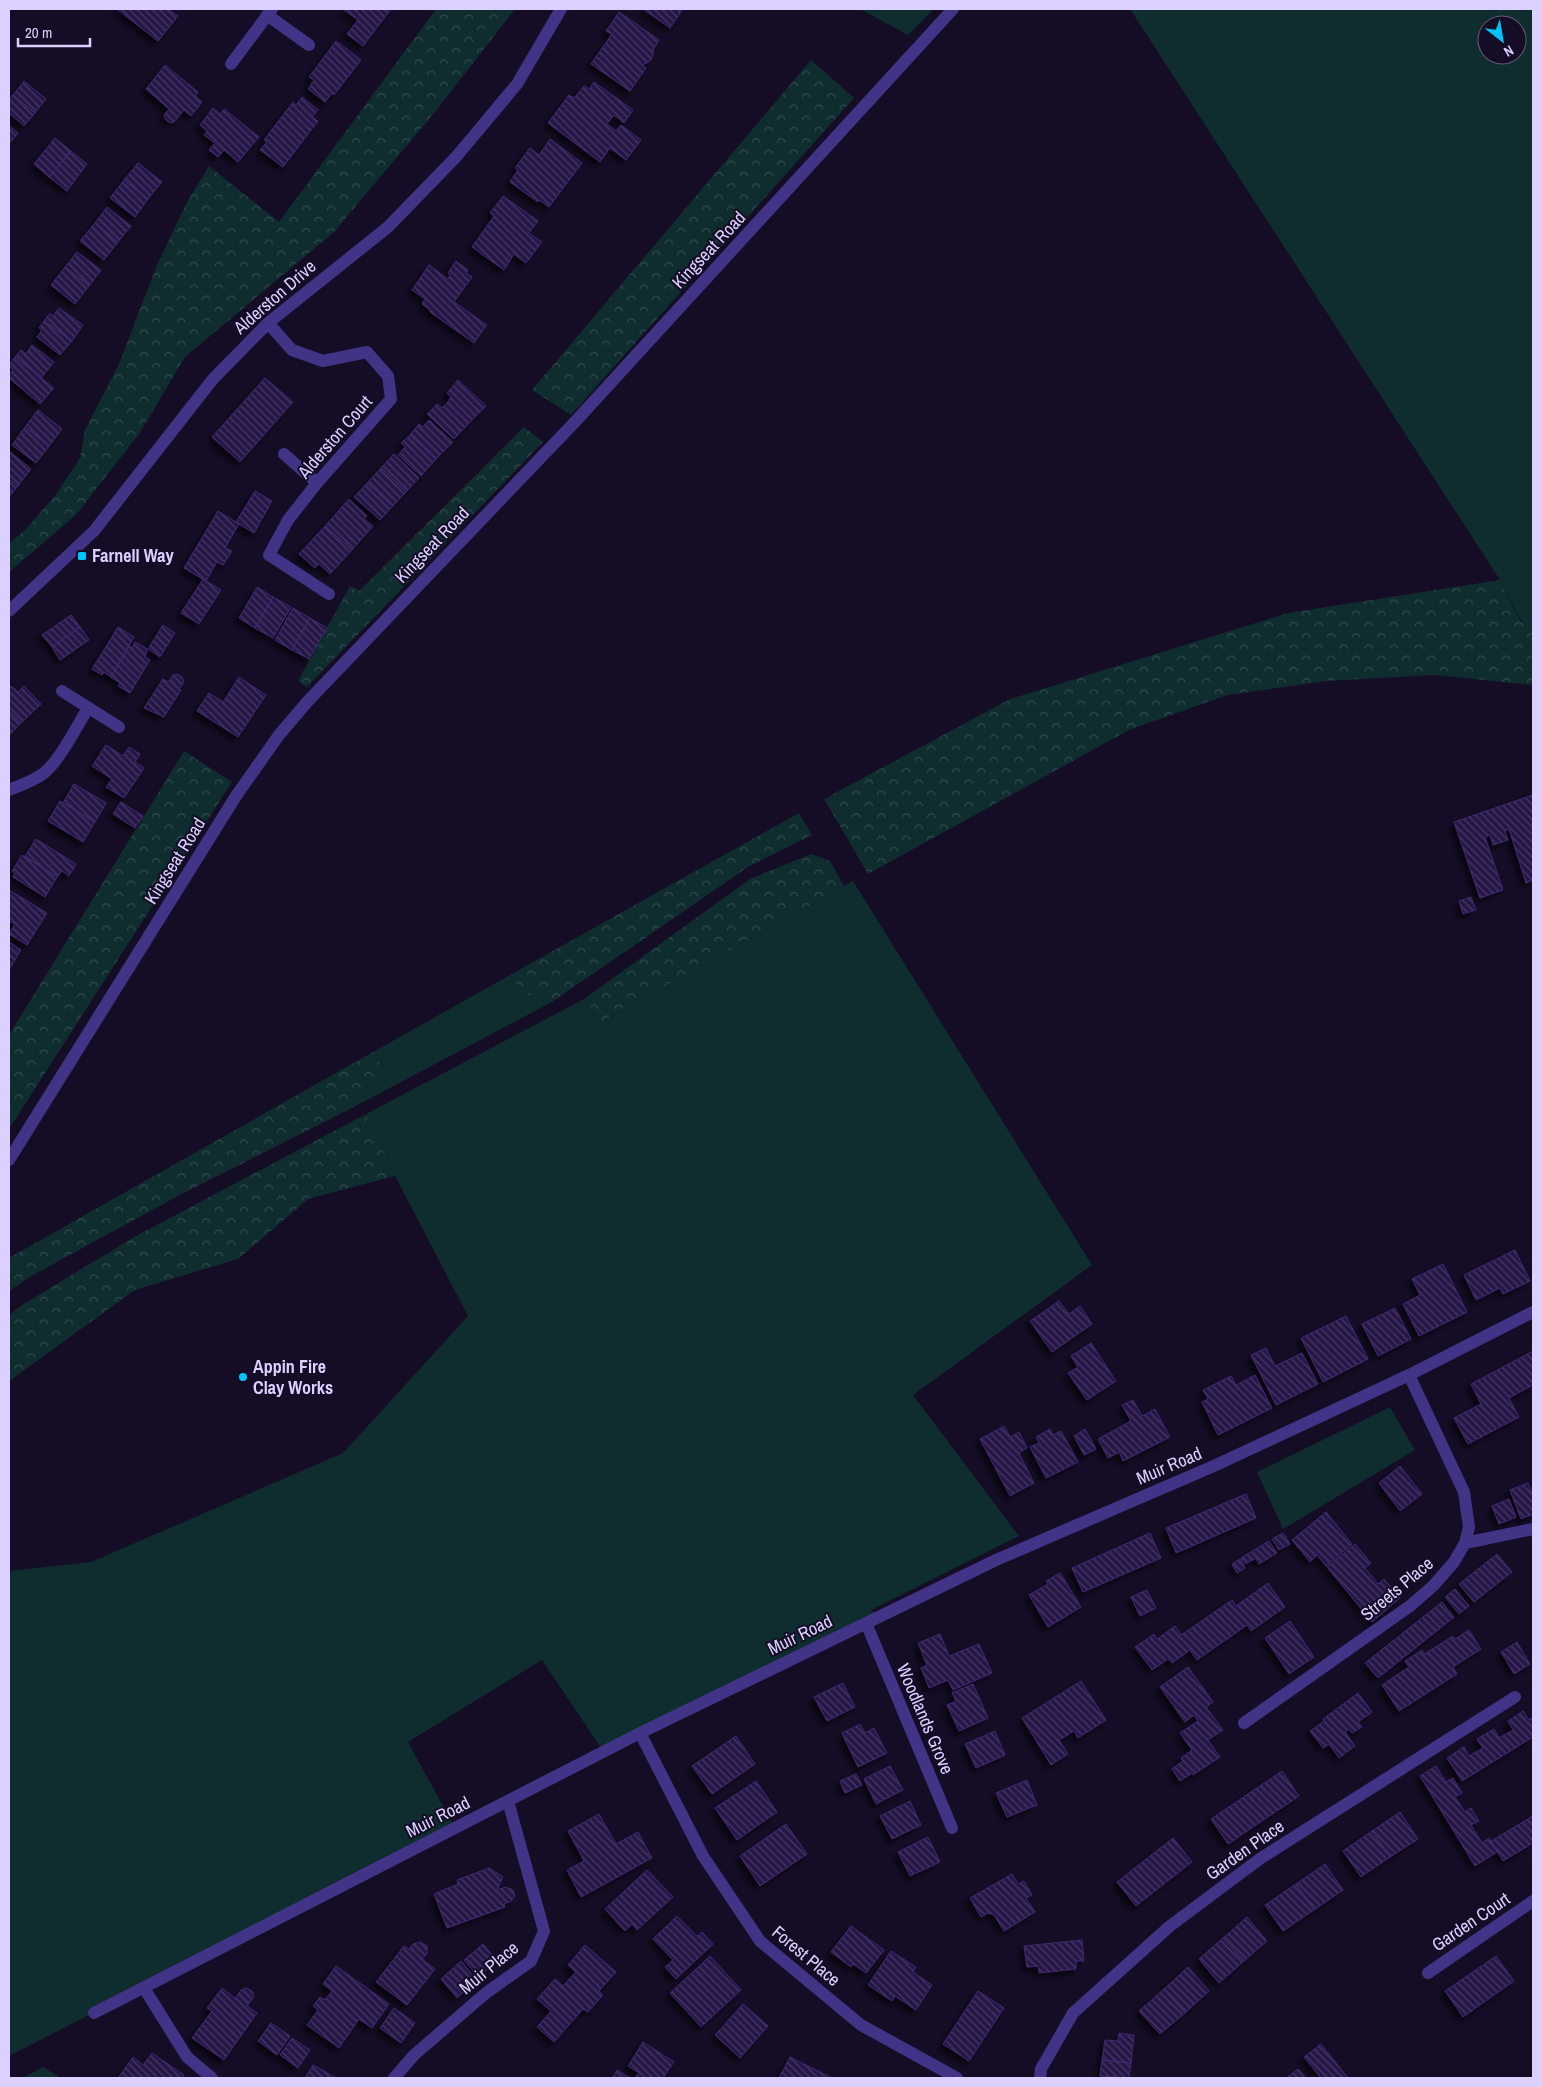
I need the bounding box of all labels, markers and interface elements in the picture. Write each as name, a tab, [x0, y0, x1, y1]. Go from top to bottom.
scale bar	[18, 15, 90, 47]
north arrow	[1477, 15, 1527, 65]
text: 20 m	[25, 22, 52, 43]
text: N	[1501, 41, 1517, 61]
street label: Kingseat Road	[666, 205, 751, 294]
street label: Alderston Drive	[227, 254, 321, 340]
street label: Alderston Court	[291, 390, 378, 484]
street label: Kingseat Road	[389, 501, 475, 588]
place label: Farnell Way	[92, 543, 174, 568]
marker: Farnell Way	[76, 550, 88, 562]
street label: Kingseat Road	[138, 813, 211, 909]
place label: Appin Fire Clay Works	[253, 1354, 333, 1400]
marker: Appin Fire Clay Works	[237, 1371, 249, 1383]
street label: Muir Road	[1132, 1441, 1205, 1491]
street label: Streets Place	[1355, 1551, 1438, 1626]
street label: Muir Road	[763, 1608, 836, 1661]
street label: Woodlands Grove	[891, 1660, 960, 1778]
street label: Muir Road	[401, 1790, 474, 1843]
street label: Garden Place	[1201, 1813, 1289, 1886]
street label: Garden Court	[1427, 1886, 1515, 1957]
street label: Forest Place	[767, 1920, 846, 1992]
street label: Muir Place	[454, 1935, 524, 2000]

